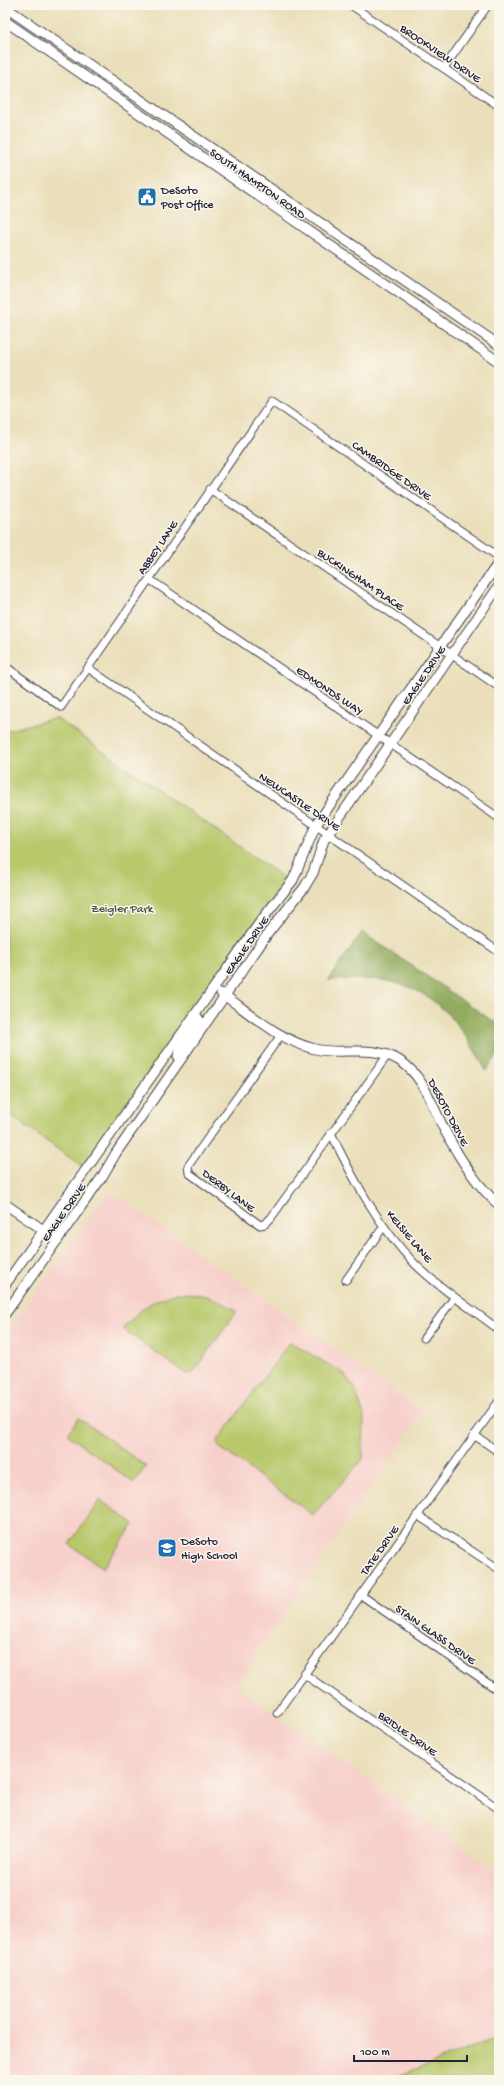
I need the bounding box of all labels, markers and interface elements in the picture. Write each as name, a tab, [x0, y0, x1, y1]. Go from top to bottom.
street label: BROOKVIEW DRIVE	[396, 22, 483, 87]
street label: SOUTH HAMPTON ROAD	[206, 146, 308, 223]
place label: DeSoto Post Office	[160, 185, 214, 213]
public building icon: DeSoto Post Office	[136, 186, 158, 208]
street label: CAMBRIDGE DRIVE	[348, 439, 434, 505]
street label: ABBEY LANE	[136, 518, 182, 578]
street label: BUCKINGHAM PLACE	[313, 546, 406, 615]
street label: EAGLE DRIVE	[400, 644, 450, 708]
street label: EDMONDS WAY	[293, 664, 365, 719]
street label: NEWCASTLE DRIVE	[256, 770, 343, 835]
park label: Zeigler Park	[91, 903, 155, 917]
street label: EAGLE DRIVE	[222, 914, 273, 978]
street label: DESOTO DRIVE	[423, 1076, 471, 1149]
street label: DERBY LANE	[198, 1166, 258, 1216]
street label: EAGLE DRIVE	[39, 1181, 90, 1245]
street label: KELSIE LANE	[383, 1208, 435, 1267]
street label: TATE DRIVE	[358, 1523, 403, 1580]
place label: DeSoto High School	[180, 1536, 238, 1564]
school or university icon: DeSoto High School	[156, 1537, 178, 1559]
street label: STAIN GLASS DRIVE	[392, 1603, 478, 1669]
street label: BRIDLE DRIVE	[374, 1709, 440, 1760]
scale bar	[354, 2037, 467, 2063]
text: 100 m	[359, 2046, 390, 2060]

